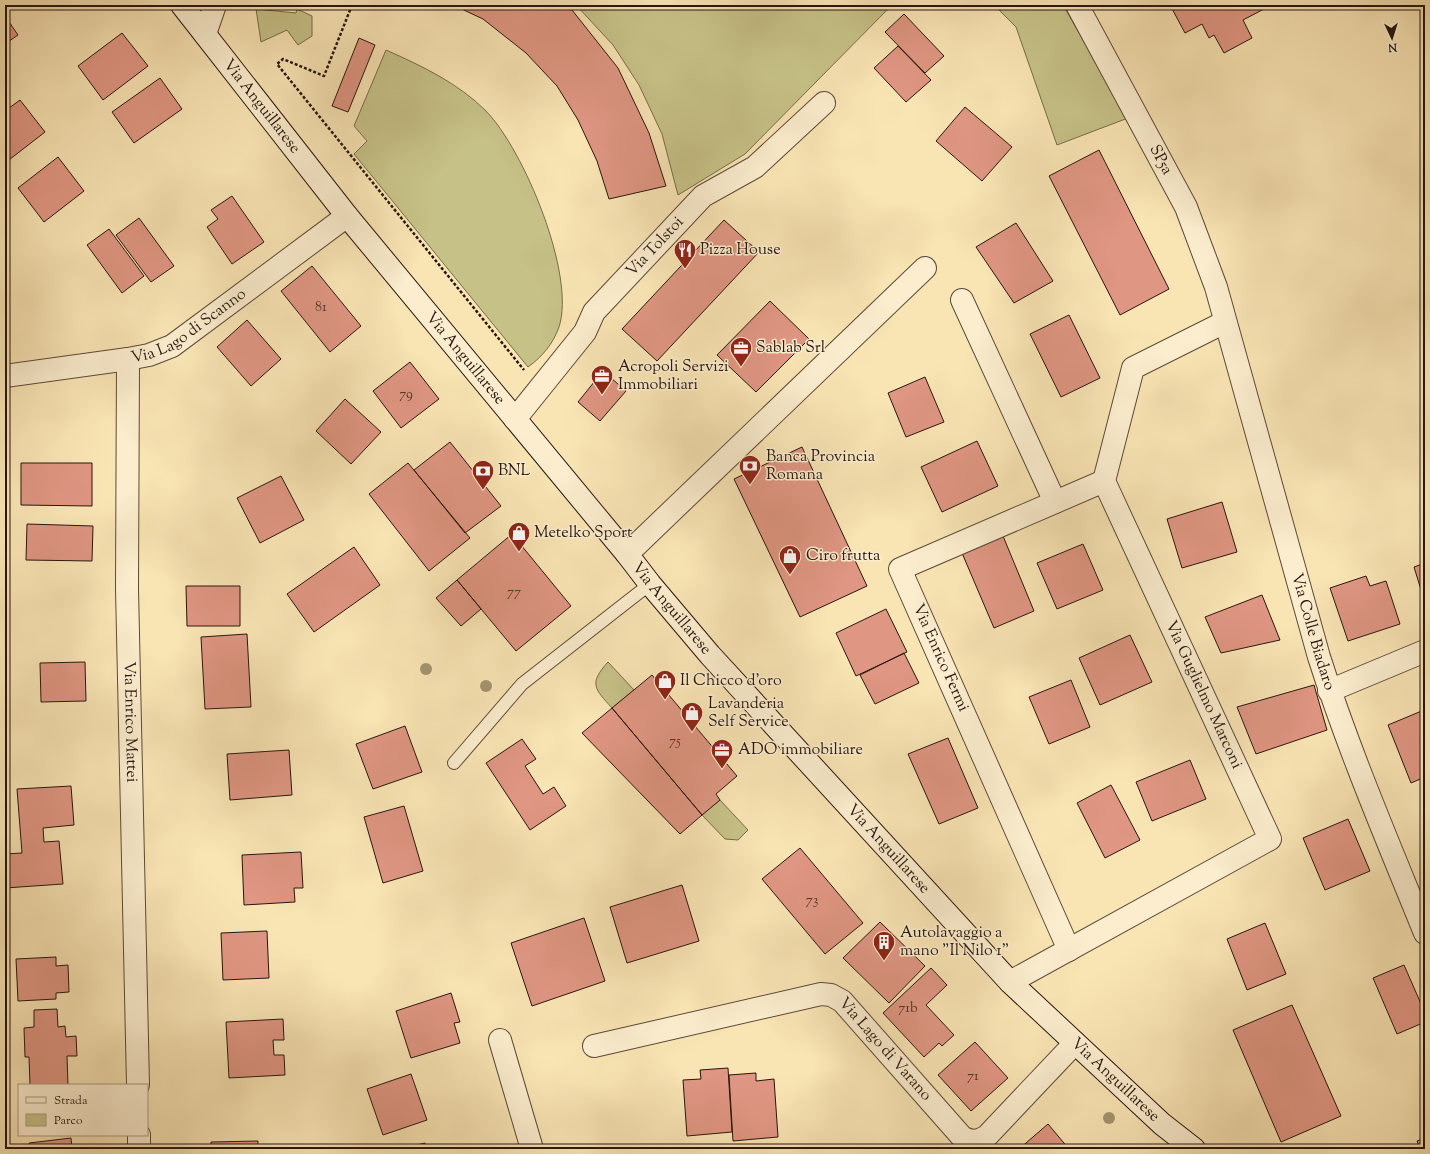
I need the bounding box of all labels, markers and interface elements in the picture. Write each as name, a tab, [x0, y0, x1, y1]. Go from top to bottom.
north arrow	[1372, 18, 1412, 58]
text: N	[1387, 39, 1399, 55]
street label: Via Anguillarese	[217, 54, 306, 159]
street label: SP5a	[1143, 141, 1178, 180]
street label: Via Tolstoi	[621, 211, 690, 282]
restaurant icon: Pizza House	[672, 237, 698, 270]
place label: Pizza House	[700, 239, 781, 262]
street label: Via Lago di Scanno	[129, 283, 251, 370]
house number: 81	[315, 298, 327, 318]
street label: Via Anguillarese	[420, 307, 511, 410]
office icon: Sablab Srl	[728, 335, 754, 368]
place label: Sablab Srl	[756, 337, 826, 360]
place label: Acropoli Servizi Immobiliari	[618, 356, 729, 397]
office icon: Acropoli Servizi Immobiliari	[589, 363, 615, 396]
house number: 79	[399, 385, 413, 405]
place label: Banca Provincia Romana	[766, 446, 876, 487]
bank icon: Banca Provincia Romana	[737, 453, 763, 486]
bank icon: BNL	[470, 458, 496, 491]
place label: BNL	[498, 460, 531, 483]
shop icon: Metelko Sport	[506, 520, 532, 553]
place label: Metelko Sport	[534, 522, 633, 545]
shop icon: Ciro frutta	[777, 543, 803, 576]
place label: Ciro frutta	[806, 545, 881, 568]
street label: Via Anguillarese	[626, 557, 717, 660]
street label: Via Colle Biadaro	[1285, 571, 1341, 694]
house number: 77	[507, 583, 521, 603]
street label: Via Enrico Fermi	[906, 600, 974, 716]
street label: Via Guglielmo Marconi	[1159, 617, 1248, 773]
street label: Via Enrico Mattei	[117, 661, 143, 783]
shop icon: Il Chicco d'oro	[652, 668, 678, 701]
place label: Il Chicco d'oro	[680, 670, 782, 693]
place label: Lavanderia Self Service	[708, 693, 789, 734]
shop icon: Lavanderia Self Service	[679, 700, 705, 733]
house number: 75	[669, 732, 681, 752]
office icon: ADO immobiliare	[709, 737, 735, 770]
place label: ADO immobiliare	[738, 739, 863, 762]
street label: Via Anguillarese	[841, 799, 935, 899]
house number: 73	[806, 891, 819, 911]
place label: Autolavaggio a mano "Il Nilo 1"	[900, 922, 1009, 963]
building icon: Autolavaggio a mano "Il Nilo 1"	[871, 929, 897, 962]
street label: Via Lago di Varano	[833, 992, 937, 1107]
house number: 71b	[898, 999, 918, 1019]
street label: Via Anguillarese	[1065, 1033, 1165, 1128]
house number: 71	[967, 1067, 979, 1087]
legend	[18, 1084, 148, 1136]
text: Strada	[54, 1092, 88, 1110]
text: Parco	[54, 1112, 83, 1130]

